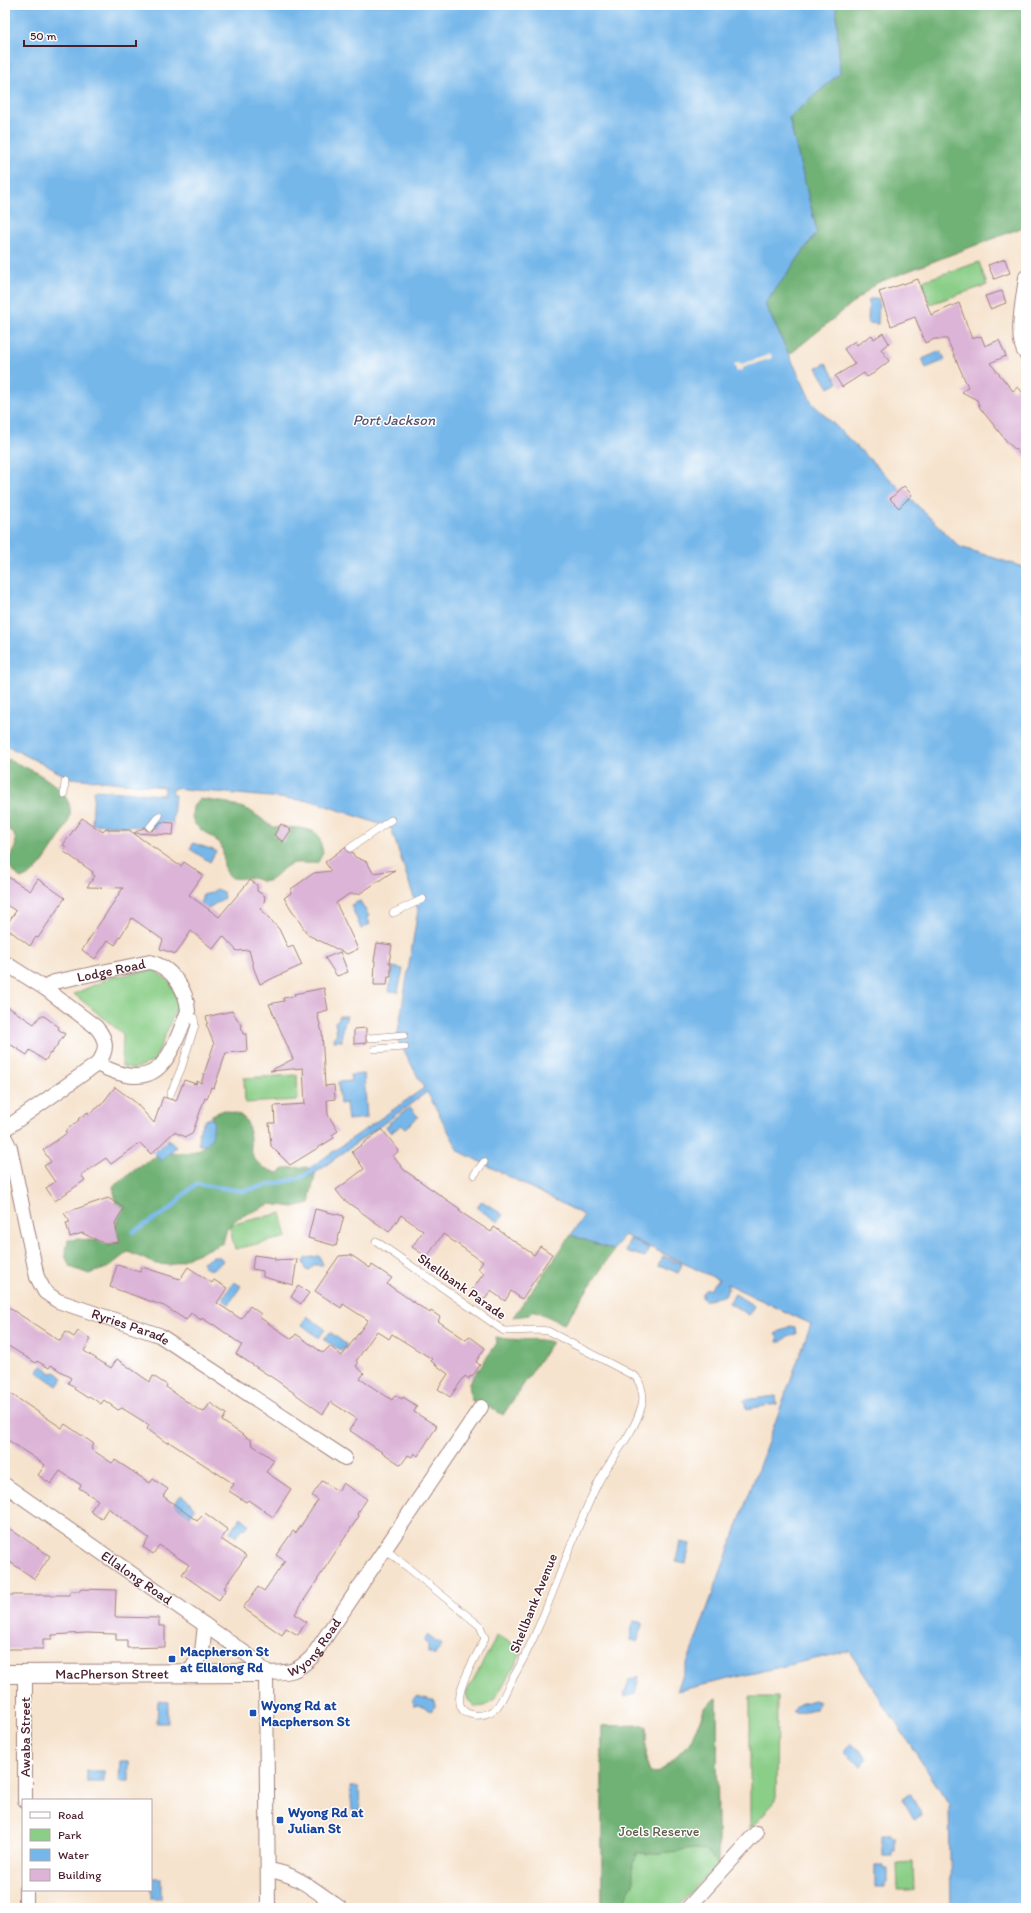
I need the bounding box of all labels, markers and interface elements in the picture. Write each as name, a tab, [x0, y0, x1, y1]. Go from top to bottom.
scale bar	[24, 22, 136, 48]
text: 50 m	[30, 29, 56, 43]
water label: Port Jackson	[353, 411, 436, 429]
street label: Lodge Road	[75, 955, 147, 986]
street label: Shellbank Parade	[414, 1250, 510, 1323]
street label: Ryries Parade	[89, 1305, 174, 1349]
street label: Ellalong Road	[98, 1547, 176, 1609]
street label: Shellbank Avenue	[506, 1551, 561, 1655]
street label: Wyong Road	[285, 1615, 345, 1681]
place label: Macpherson St at Ellalong Rd	[180, 1643, 270, 1676]
marker: Macpherson St at Ellalong Rd	[167, 1654, 177, 1664]
street label: MacPherson Street	[55, 1665, 169, 1683]
street label: Awaba Street	[17, 1697, 34, 1777]
place label: Wyong Rd at Macpherson St	[261, 1697, 351, 1730]
marker: Wyong Rd at Macpherson St	[248, 1708, 258, 1718]
legend	[22, 1799, 152, 1891]
place label: Wyong Rd at Julian St	[287, 1804, 364, 1837]
text: Road	[58, 1808, 84, 1822]
marker: Wyong Rd at Julian St	[275, 1815, 285, 1825]
park label: Joels Reserve	[619, 1823, 700, 1840]
text: Park	[58, 1828, 82, 1842]
text: Water	[58, 1848, 89, 1862]
text: Building	[58, 1868, 102, 1882]

